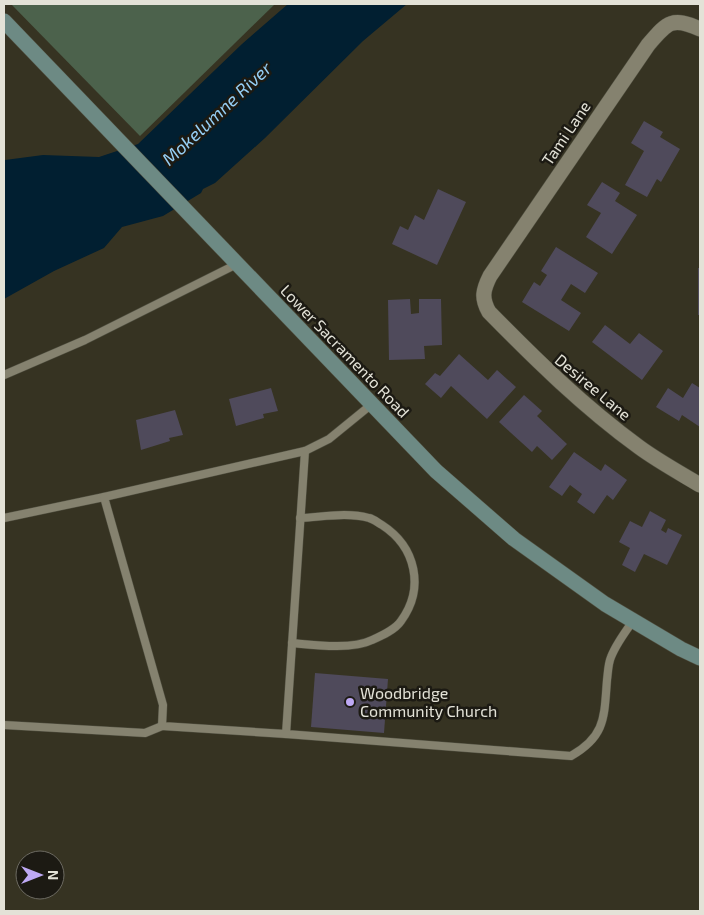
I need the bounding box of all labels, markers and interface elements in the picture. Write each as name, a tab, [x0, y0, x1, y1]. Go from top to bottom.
water label: Mokelumne River	[157, 56, 276, 170]
street label: Tami Lane	[537, 97, 594, 168]
street label: Lower Sacramento Road	[277, 280, 414, 421]
street label: Desiree Lane	[552, 349, 635, 424]
place label: Woodbridge Community Church	[360, 683, 497, 720]
marker: Woodbridge Community Church	[344, 696, 356, 708]
north arrow	[15, 850, 65, 900]
text: N	[45, 870, 62, 880]

